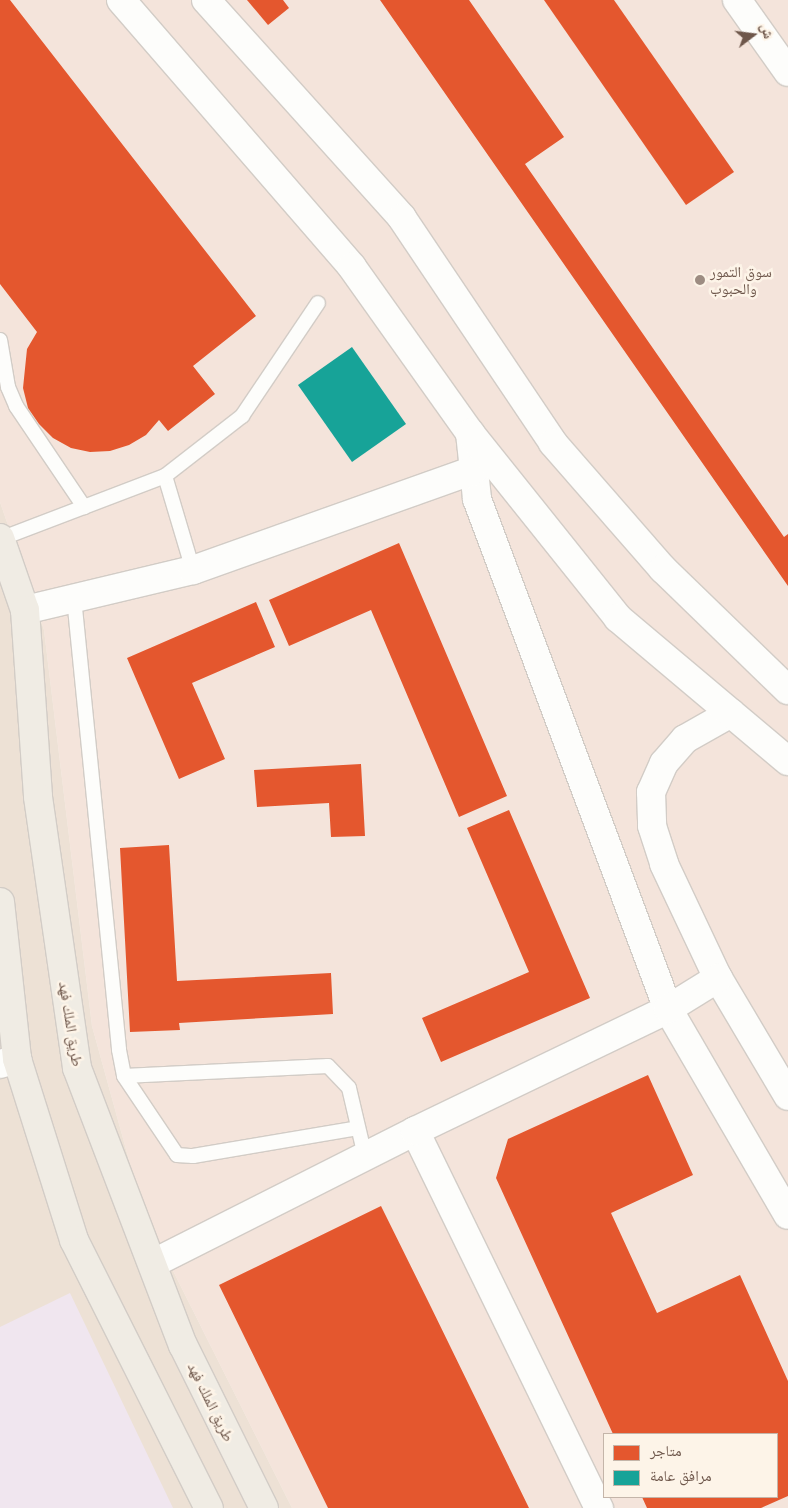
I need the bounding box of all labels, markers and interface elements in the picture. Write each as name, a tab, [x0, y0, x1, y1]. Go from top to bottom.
north arrow	[728, 10, 778, 60]
text: ش	[758, 22, 778, 40]
place label: سوق التمور والحبوب	[710, 262, 772, 297]
marker: سوق التمور والحبوب	[694, 274, 706, 286]
street label: طريق الملك فهد	[55, 980, 87, 1068]
street label: طريق الملك فهد	[184, 1359, 238, 1445]
legend	[603, 1433, 778, 1498]
text: متاجر	[650, 1441, 682, 1460]
text: مرافق عامة	[650, 1466, 712, 1485]

